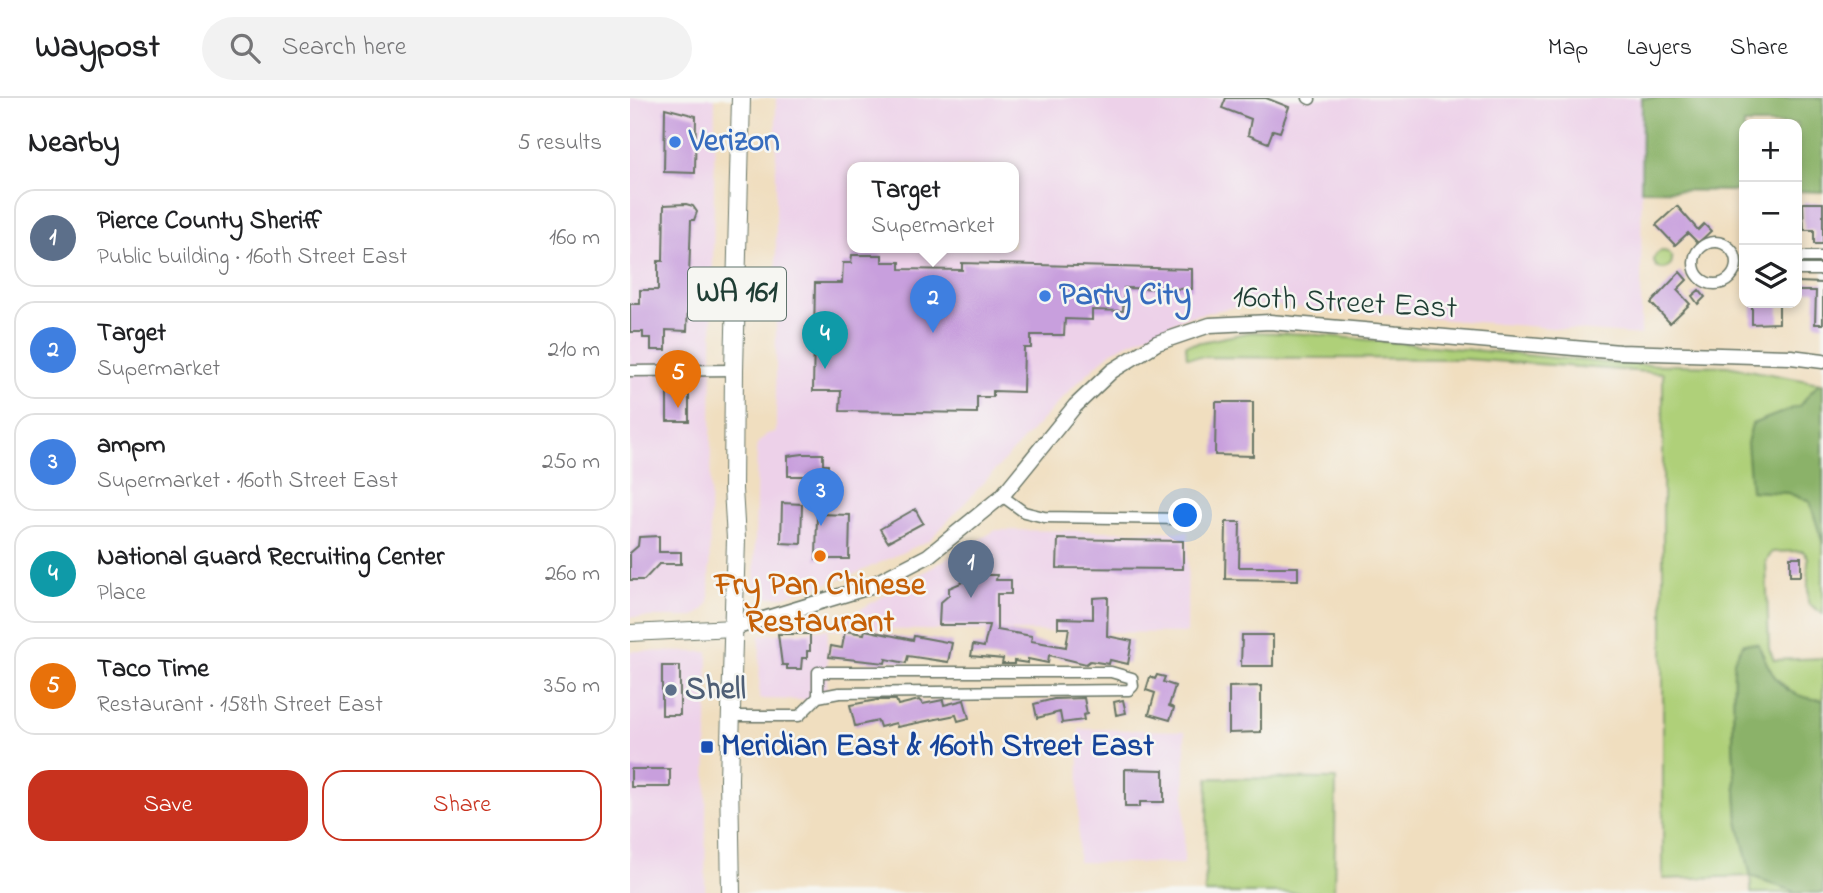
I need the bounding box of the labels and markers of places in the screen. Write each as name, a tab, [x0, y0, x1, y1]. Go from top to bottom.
place label: Verizon	[688, 119, 780, 166]
marker: Verizon	[667, 134, 683, 150]
place label: Party City	[1059, 273, 1191, 321]
pin: 2	[910, 275, 956, 333]
marker: Party City	[1037, 288, 1053, 304]
pin: 4	[802, 311, 848, 369]
pin: 5	[655, 350, 701, 408]
pin: 3	[798, 468, 844, 526]
pin: 1	[948, 540, 994, 598]
marker: Fry Pan Chinese Restaurant	[812, 548, 828, 564]
place label: Fry Pan Chinese Restaurant	[713, 563, 927, 647]
place label: Shell	[685, 667, 746, 714]
marker: Shell	[663, 682, 679, 698]
place label: Meridian East & 160th Street East	[721, 724, 1154, 771]
marker: Meridian East & 160th Street East	[699, 739, 715, 755]

